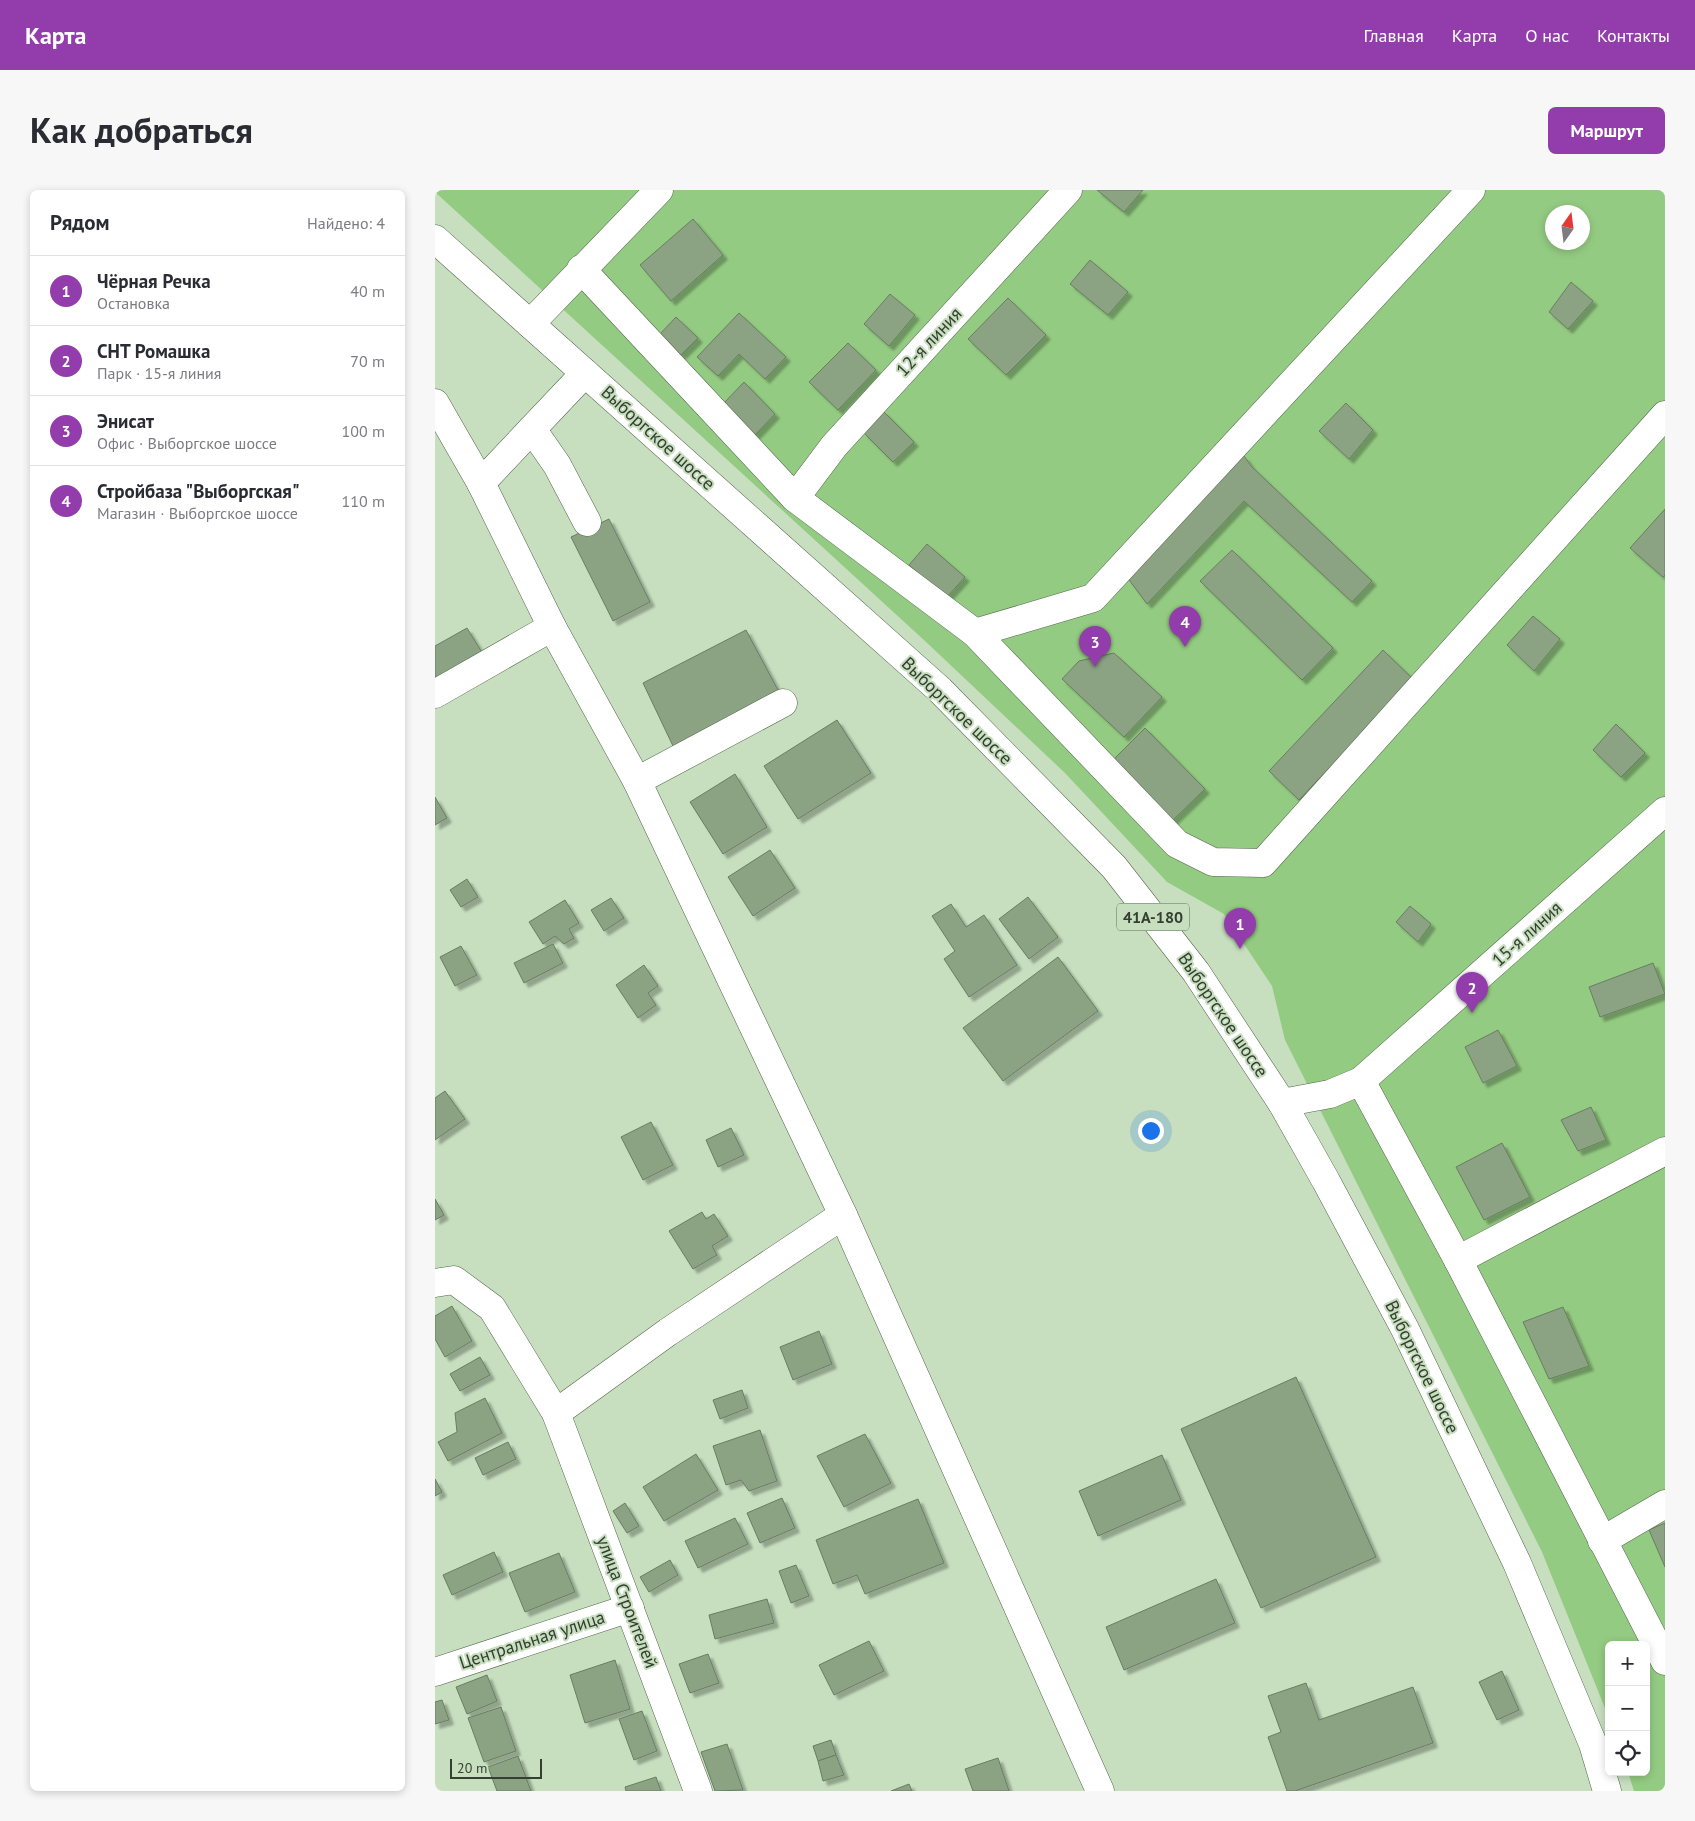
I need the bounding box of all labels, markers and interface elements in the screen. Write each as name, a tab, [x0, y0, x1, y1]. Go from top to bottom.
text: Карта	[25, 20, 87, 51]
text: Главная	[1363, 24, 1424, 47]
text: Карта	[1452, 24, 1497, 47]
text: О нас	[1525, 24, 1569, 47]
text: Контакты	[1597, 24, 1670, 47]
text: Как добраться	[30, 107, 253, 153]
button: Маршрут	[1548, 107, 1665, 154]
north arrow	[1545, 205, 1590, 250]
text: Рядом	[50, 209, 109, 236]
text: Найдено: 4	[307, 213, 385, 233]
text: Чёрная Речка	[97, 269, 211, 293]
text: 1	[61, 281, 71, 301]
text: 40 m	[350, 281, 385, 301]
text: Остановка	[97, 293, 170, 313]
street label: 12-я линия	[891, 302, 967, 381]
text: СНТ Ромашка	[97, 339, 210, 363]
text: 2	[61, 351, 71, 371]
text: 70 m	[350, 351, 385, 371]
text: Парк · 15-я линия	[97, 363, 221, 383]
street label: Выборгское шоссе	[597, 380, 720, 495]
text: Энисат	[97, 409, 154, 433]
text: 3	[61, 421, 71, 441]
text: 100 m	[342, 421, 385, 441]
text: Офис · Выборгское шоссе	[97, 433, 277, 453]
text: Стройбаза "Выборгская"	[97, 479, 300, 503]
text: 4	[61, 491, 71, 511]
text: 110 m	[342, 491, 385, 511]
text: Магазин · Выборгское шоссе	[97, 503, 298, 523]
pin: 4	[1169, 606, 1201, 647]
pin: 3	[1079, 626, 1111, 667]
street label: Выборгское шоссе	[897, 652, 1018, 769]
street label: 15-я линия	[1487, 896, 1566, 971]
road number: 41А-180	[1117, 904, 1189, 930]
pin: 1	[1224, 908, 1256, 949]
street label: Выборгское шоссе	[1173, 948, 1274, 1081]
pin: 2	[1456, 972, 1488, 1013]
your location	[1138, 1118, 1164, 1144]
street label: Выборгское шоссе	[1380, 1296, 1465, 1437]
street label: улица Строителей	[592, 1532, 663, 1671]
street label: Центральная улица	[456, 1605, 608, 1674]
map controls	[1605, 1641, 1650, 1776]
button: +	[1605, 1641, 1650, 1686]
button: −	[1605, 1686, 1650, 1731]
button: locate	[1605, 1731, 1650, 1776]
scale bar	[450, 1756, 543, 1779]
text: 20 m	[457, 1759, 487, 1777]

